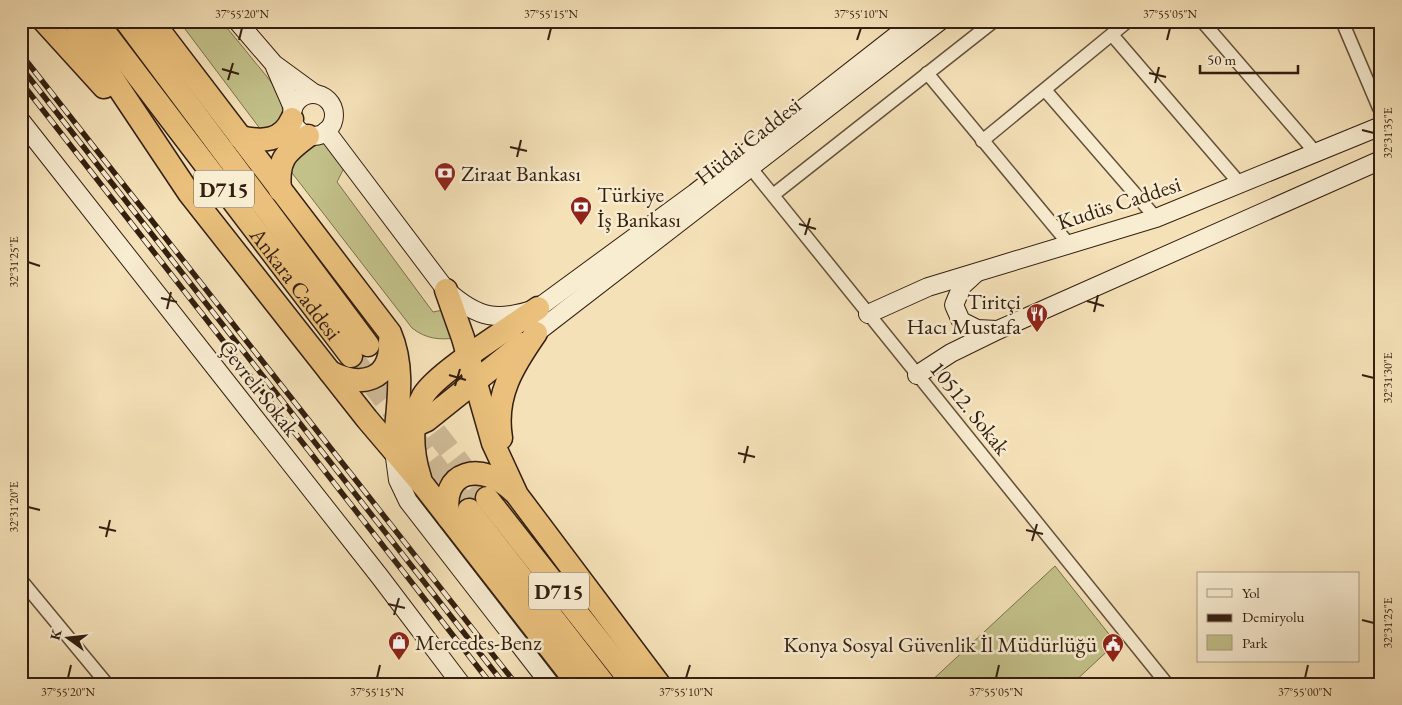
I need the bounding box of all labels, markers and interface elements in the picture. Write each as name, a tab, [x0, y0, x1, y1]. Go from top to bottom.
text: 37°55'20"N	[215, 6, 269, 22]
text: 37°55'15"N	[524, 6, 578, 22]
text: 37°55'10"N	[834, 6, 888, 22]
text: 37°55'05"N	[1143, 6, 1197, 22]
scale bar	[1200, 42, 1297, 74]
text: 50 m	[1207, 50, 1236, 69]
street label: Hüdai Caddesi	[689, 91, 807, 191]
text: 32°31'35"E	[1380, 107, 1396, 159]
place label: Ziraat Bankası	[461, 159, 581, 188]
bank icon: Ziraat Bankası	[433, 161, 457, 192]
street label: Kudüs Caddesi	[1053, 169, 1185, 237]
road number: D715	[194, 170, 254, 208]
place label: Türkiye İş Bankası	[597, 180, 681, 234]
bank icon: Türkiye İş Bankası	[569, 195, 593, 226]
street label: Ankara Caddesi	[243, 221, 348, 346]
text: 32°31'25"E	[6, 236, 22, 288]
place label: Tiritçi Hacı Mustafa	[907, 287, 1021, 341]
restaurant icon: Tiritçi Hacı Mustafa	[1025, 302, 1049, 333]
street label: Çevreli Sokak	[212, 334, 306, 443]
text: 32°31'30"E	[1380, 352, 1396, 404]
street label: 10512. Sokak	[923, 355, 1017, 461]
text: 32°31'20"E	[6, 481, 22, 533]
road number: D715	[529, 572, 589, 610]
legend	[1197, 572, 1360, 662]
text: Yol	[1242, 583, 1260, 602]
text: 32°31'25"E	[1380, 597, 1396, 649]
text: Demiryolu	[1242, 607, 1305, 626]
north arrow	[42, 612, 92, 662]
text: K	[45, 627, 66, 642]
place label: Mercedes-Benz	[415, 628, 542, 657]
shop icon: Mercedes-Benz	[387, 630, 411, 661]
place label: Konya Sosyal Güvenlik İl Müdürlüğü	[783, 630, 1097, 659]
public building icon: Konya Sosyal Güvenlik İl Müdürlüğü	[1101, 632, 1125, 663]
text: Park	[1242, 633, 1269, 652]
text: 37°55'20"N	[41, 684, 95, 700]
text: 37°55'15"N	[350, 684, 404, 700]
text: 37°55'10"N	[659, 684, 713, 700]
text: 37°55'05"N	[969, 684, 1023, 700]
text: 37°55'00"N	[1278, 684, 1332, 700]

